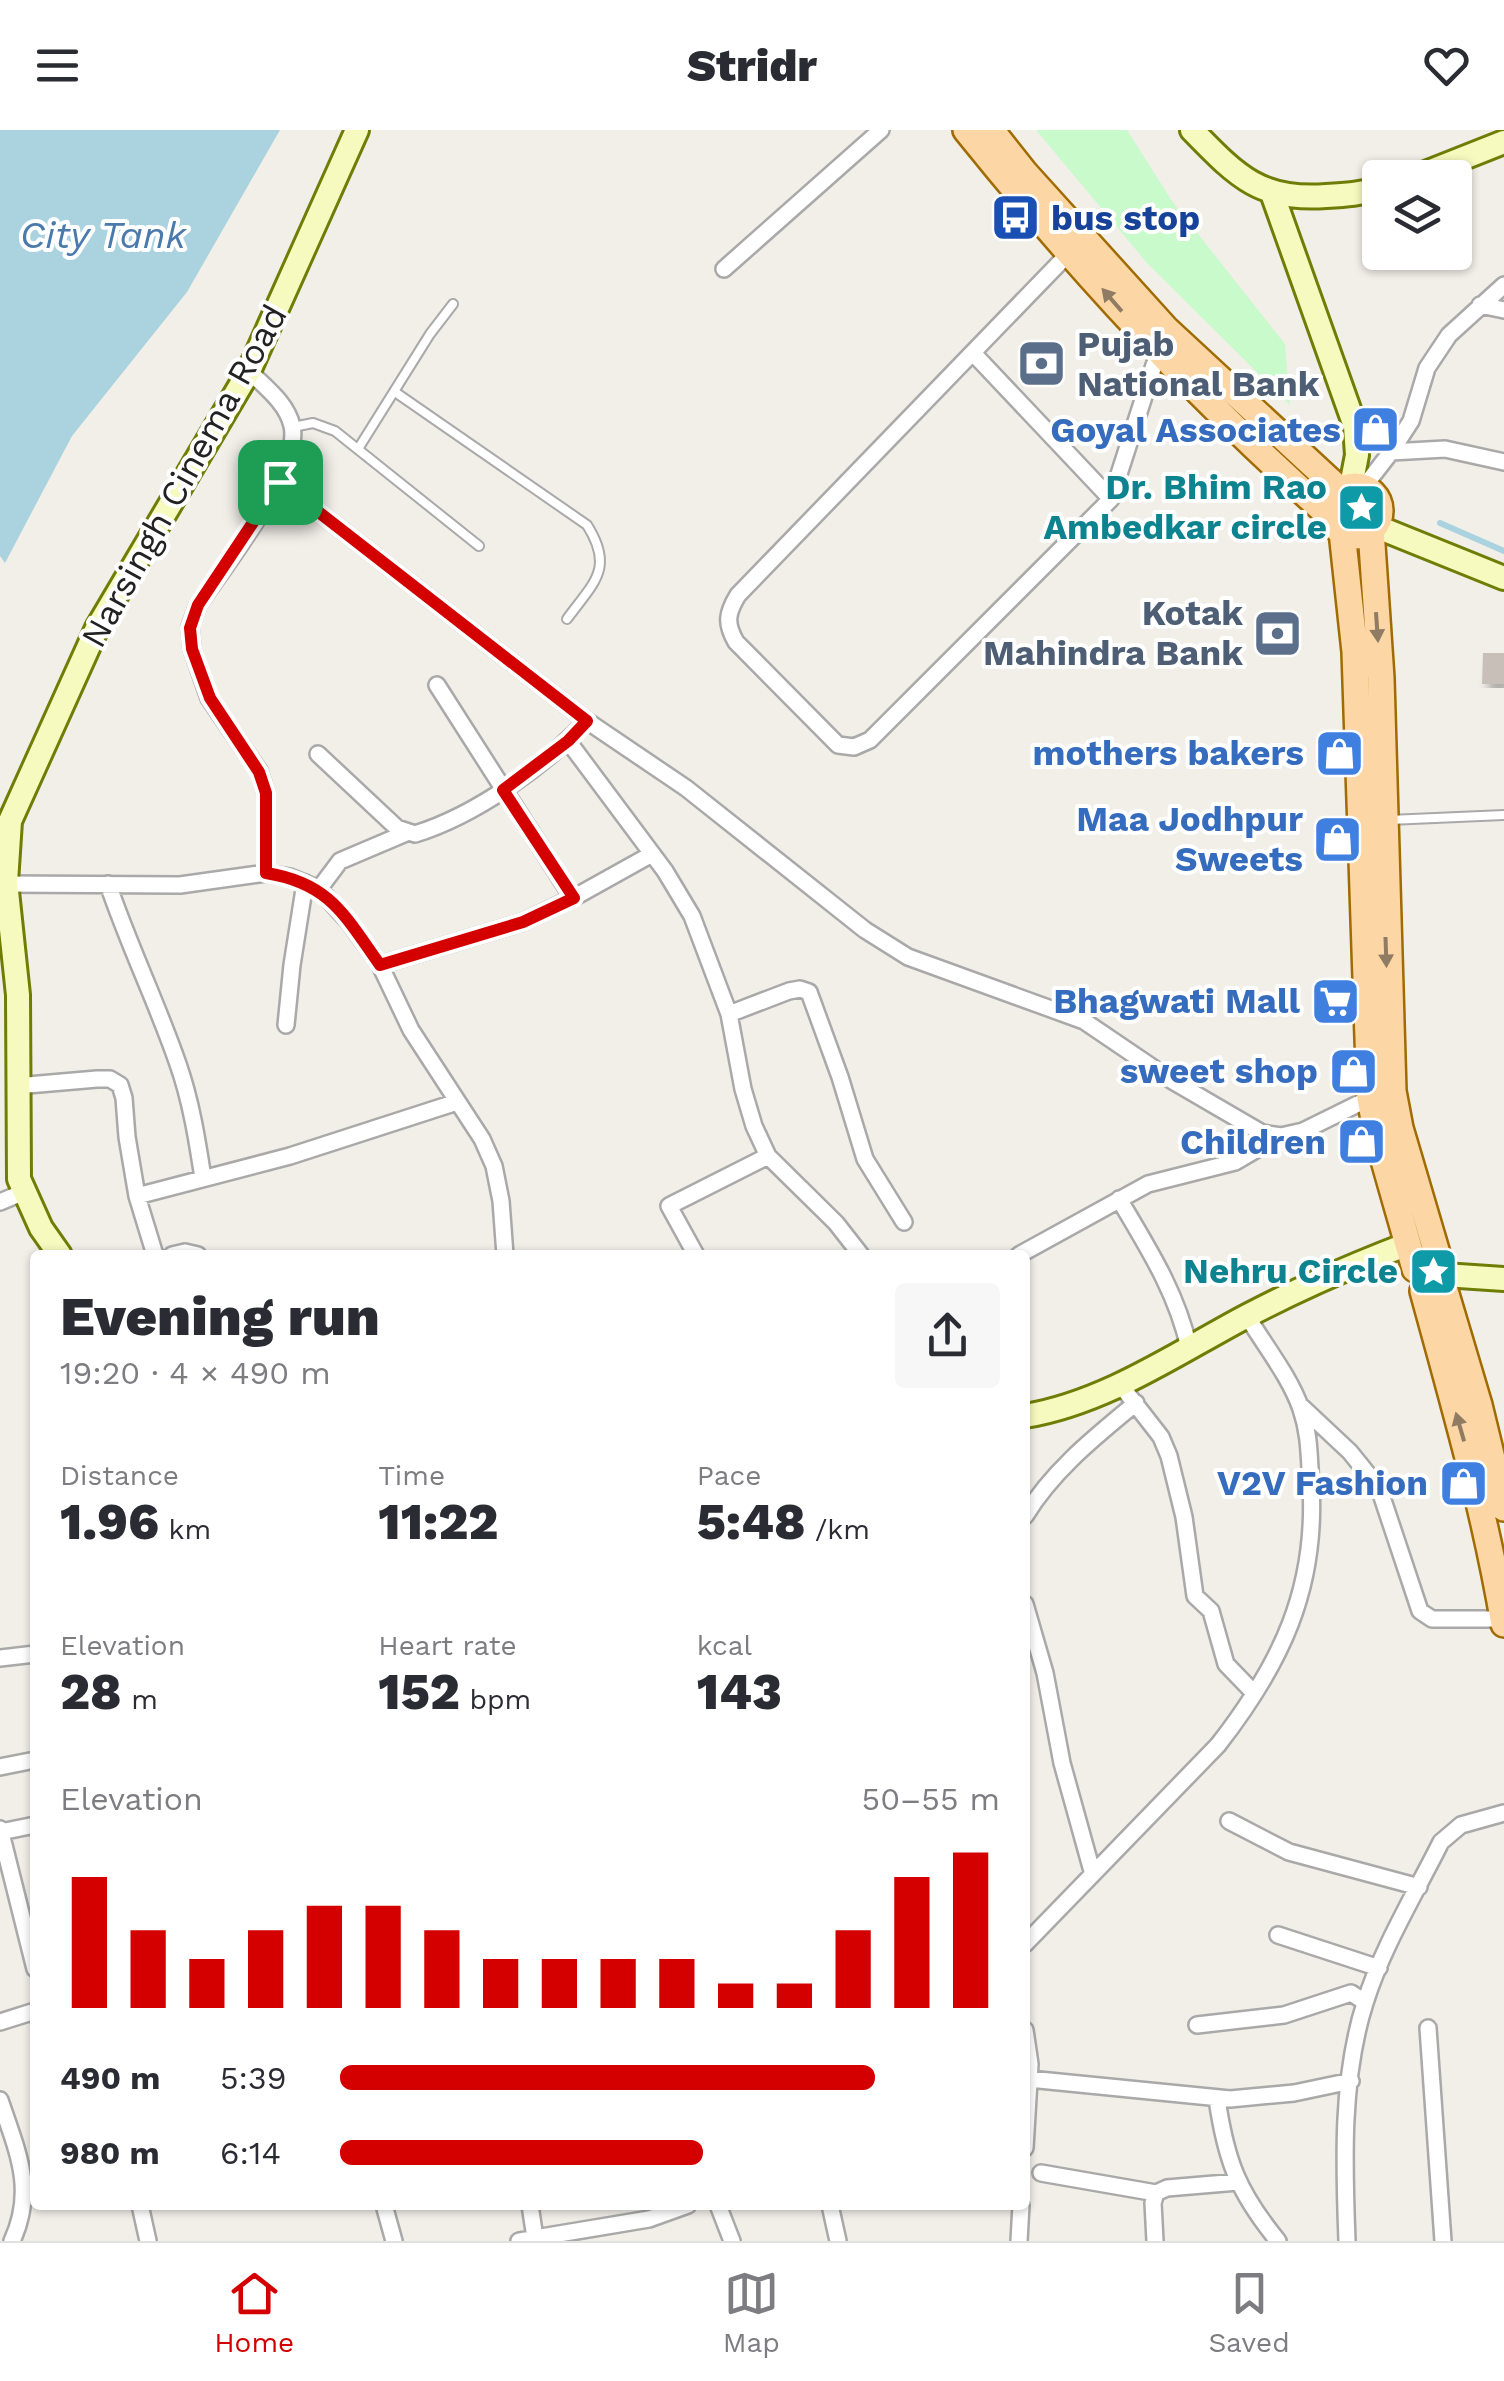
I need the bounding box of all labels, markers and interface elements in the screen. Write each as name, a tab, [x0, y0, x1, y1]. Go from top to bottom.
icon: menu	[30, 38, 85, 93]
icon: heart	[1419, 38, 1474, 93]
text: Stridr	[687, 39, 817, 92]
map controls	[1362, 160, 1472, 270]
button: layers	[1362, 160, 1472, 270]
bus stop icon: bus stop	[990, 192, 1042, 244]
place label: bus stop	[1051, 197, 1200, 239]
water label: City Tank	[20, 213, 188, 257]
one-way arrow	[1101, 288, 1123, 313]
street label: Narsingh Cinema Road	[72, 297, 296, 655]
place label: Pujab National Bank	[1077, 323, 1320, 405]
bank icon: Pujab National Bank	[1016, 338, 1068, 390]
shop icon: Goyal Associates	[1350, 404, 1402, 456]
place label: Goyal Associates	[1050, 409, 1341, 451]
pin	[238, 440, 323, 525]
icon: arrive	[253, 455, 308, 510]
place label: Dr. Bhim Rao Ambedkar circle	[1043, 466, 1327, 548]
place icon: Dr. Bhim Rao Ambedkar circle	[1336, 481, 1388, 533]
place label: Kotak Mahindra Bank	[983, 592, 1243, 674]
bank icon: Kotak Mahindra Bank	[1252, 607, 1304, 659]
one-way arrow	[1370, 611, 1386, 643]
shop icon: mothers bakers	[1313, 727, 1365, 779]
place label: mothers bakers	[1033, 732, 1304, 774]
place label: Maa Jodhpur Sweets	[1076, 798, 1303, 880]
shop icon: Maa Jodhpur Sweets	[1312, 813, 1364, 865]
one-way arrow	[1379, 936, 1395, 968]
supermarket icon: Bhagwati Mall	[1309, 975, 1361, 1027]
place label: Bhagwati Mall	[1053, 980, 1301, 1022]
shop icon: sweet shop	[1327, 1045, 1379, 1097]
place label: sweet shop	[1120, 1050, 1318, 1092]
shop icon: Children	[1335, 1116, 1387, 1168]
place label: Children	[1180, 1121, 1326, 1163]
place icon: Nehru Circle	[1407, 1245, 1459, 1297]
place label: Nehru Circle	[1183, 1250, 1398, 1292]
button: share	[895, 1283, 1000, 1388]
text: Evening run	[60, 1284, 380, 1348]
text: 19:20 · 4 × 490 m	[60, 1354, 331, 1392]
one-way arrow	[1452, 1411, 1468, 1442]
shop icon: V2V Fashion	[1437, 1457, 1489, 1509]
text: Distance	[60, 1459, 179, 1492]
text: Time	[378, 1459, 445, 1492]
text: Pace	[697, 1459, 761, 1492]
place label: V2V Fashion	[1217, 1462, 1428, 1504]
text: 1.96	[60, 1492, 159, 1551]
text: 11:22	[378, 1492, 498, 1551]
text: 5:48	[697, 1492, 806, 1551]
text: km	[159, 1513, 211, 1546]
text: /km	[806, 1513, 870, 1546]
text: Elevation	[60, 1629, 185, 1662]
text: Heart rate	[378, 1629, 517, 1662]
text: kcal	[697, 1629, 752, 1662]
text: 28	[60, 1662, 122, 1721]
text: 152	[378, 1662, 460, 1721]
text: 143	[697, 1662, 782, 1721]
text: m	[122, 1683, 158, 1716]
text: bpm	[460, 1683, 531, 1716]
text: Elevation	[60, 1780, 203, 1818]
text: 50–55 m	[862, 1780, 1000, 1818]
text: 490 m	[60, 2059, 160, 2097]
text: 5:39	[220, 2059, 287, 2097]
text: 980 m	[60, 2134, 160, 2172]
text: 6:14	[220, 2134, 281, 2172]
tab: Home	[214, 2266, 294, 2359]
tab: Map	[723, 2266, 780, 2359]
tab: Saved	[1208, 2266, 1290, 2359]

